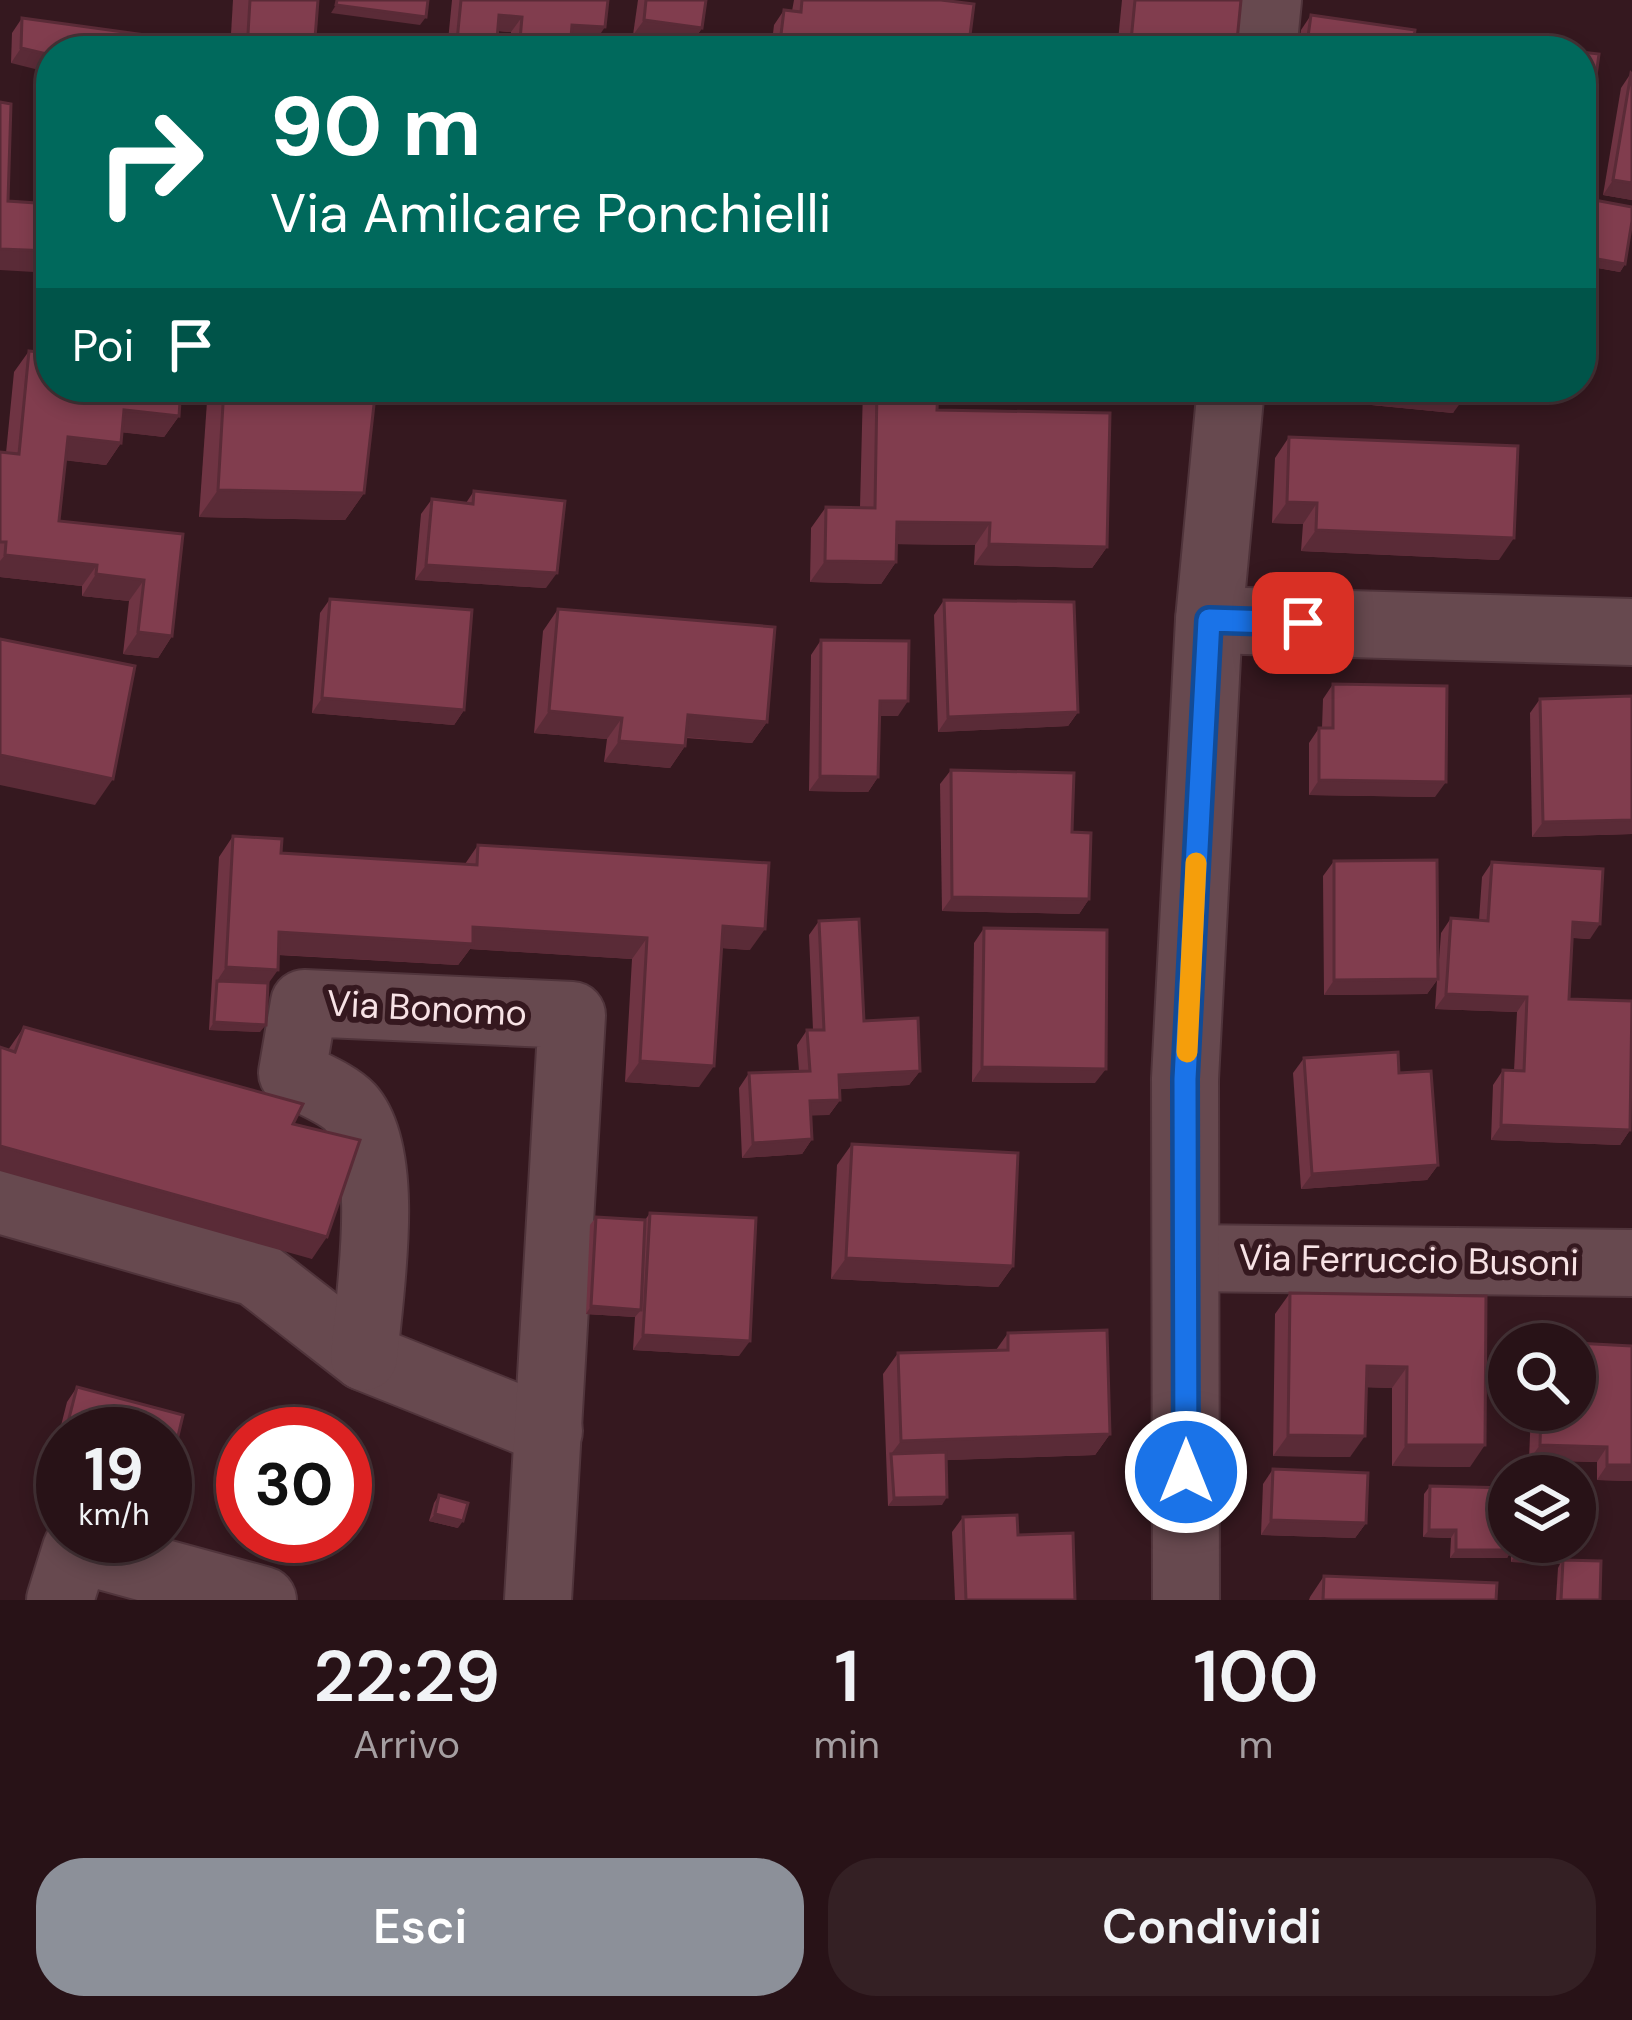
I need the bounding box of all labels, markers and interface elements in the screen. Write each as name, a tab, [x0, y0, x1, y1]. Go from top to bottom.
text: 90 m	[270, 72, 481, 181]
icon: right	[72, 84, 228, 240]
text: Via Amilcare Ponchielli	[270, 178, 831, 249]
icon: arrive	[158, 312, 224, 378]
text: Poi	[72, 316, 134, 375]
pin	[1252, 572, 1354, 674]
icon: arrive	[1270, 590, 1336, 656]
street label: Via Bonomo	[326, 979, 528, 1037]
street label: Via Ferruccio Busoni	[1239, 1234, 1579, 1286]
map controls	[1488, 1323, 1596, 1563]
button: search	[1488, 1323, 1596, 1431]
speed limit sign: 30	[216, 1407, 372, 1563]
position arrow	[1123, 1409, 1249, 1535]
text: 19	[84, 1430, 144, 1509]
button: layers	[1488, 1455, 1596, 1563]
text: km/h	[79, 1495, 149, 1534]
text: 22:29	[313, 1630, 500, 1723]
text: 1	[834, 1630, 859, 1723]
text: 100	[1193, 1630, 1319, 1723]
text: Arrivo	[353, 1719, 460, 1770]
text: min	[813, 1719, 880, 1770]
text: m	[1239, 1719, 1273, 1770]
button: Esci	[36, 1858, 804, 1996]
button: Condividi	[828, 1858, 1596, 1996]

